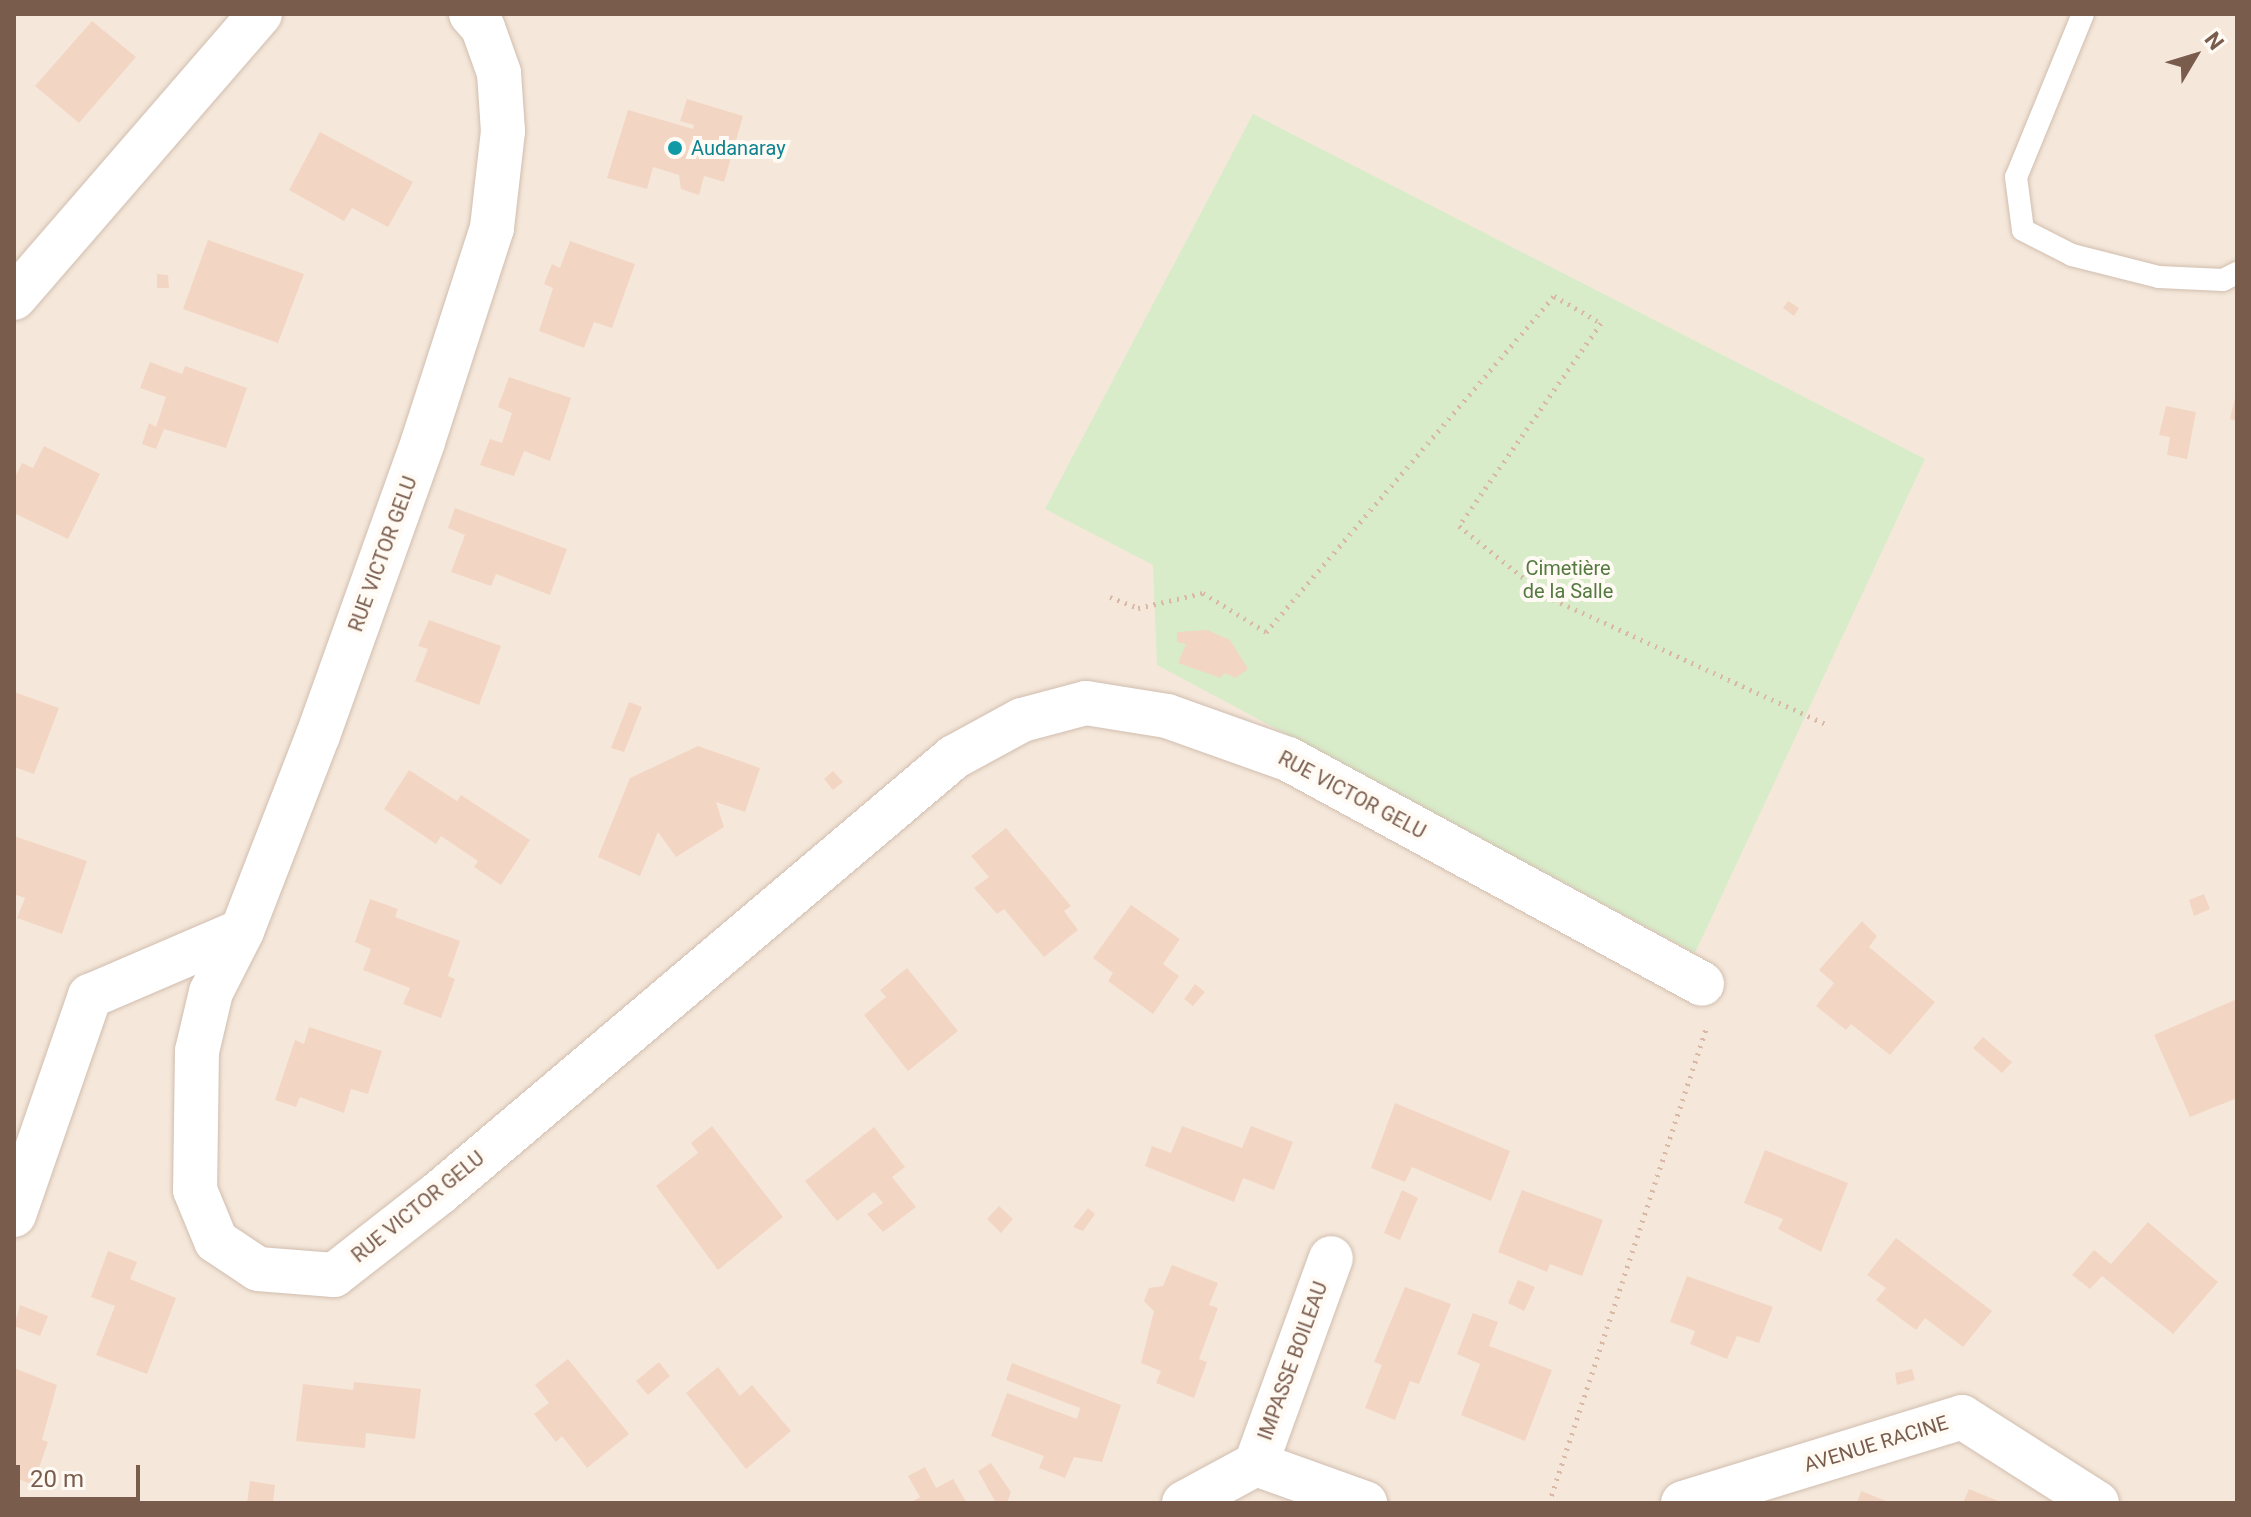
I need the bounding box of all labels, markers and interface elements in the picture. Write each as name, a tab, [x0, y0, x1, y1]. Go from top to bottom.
north arrow	[2155, 16, 2235, 96]
text: N	[2200, 27, 2229, 55]
place label: Audanaray	[691, 136, 786, 160]
marker: Audanaray	[666, 139, 684, 157]
street label: RUE VICTOR GELU	[344, 473, 422, 635]
park label: Cimetière de la Salle	[1523, 556, 1613, 603]
street label: RUE VICTOR GELU	[1274, 746, 1430, 844]
street label: RUE VICTOR GELU	[347, 1146, 489, 1268]
street label: IMPASSE BOILEAU	[1253, 1278, 1333, 1444]
street label: AVENUE RACINE	[1801, 1411, 1951, 1477]
scale bar	[20, 1449, 144, 1499]
text: 20 m	[30, 1465, 84, 1493]

